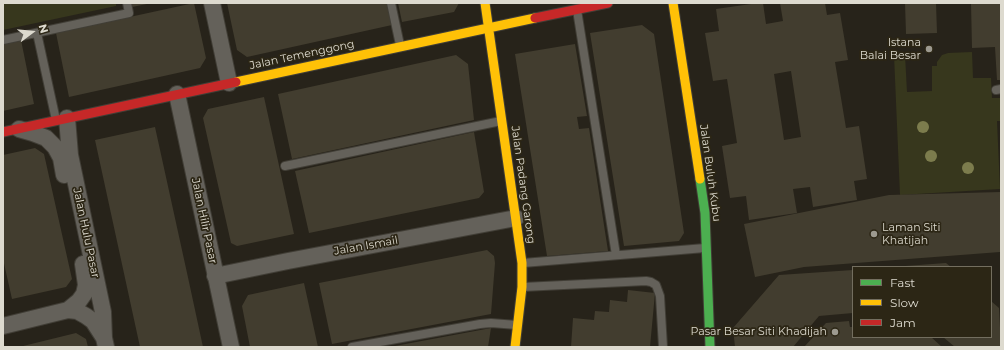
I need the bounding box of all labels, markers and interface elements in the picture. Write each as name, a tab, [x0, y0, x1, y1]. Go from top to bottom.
north arrow	[12, 12, 52, 52]
text: N	[36, 22, 51, 35]
place label: Istana Balai Besar	[860, 36, 921, 62]
street label: Jalan Temenggong	[248, 37, 356, 73]
marker: Istana Balai Besar	[924, 44, 934, 54]
street label: Jalan Buluh Kubu	[697, 124, 723, 222]
street label: Jalan Padang Garong	[508, 125, 538, 245]
street label: Jalan Hilir Pasar	[188, 177, 220, 265]
street label: Jalan Hulu Pasar	[70, 187, 102, 279]
place label: Laman Siti Khatijah	[882, 221, 941, 247]
marker: Laman Siti Khatijah	[869, 229, 879, 239]
street label: Jalan Ismail	[333, 234, 399, 258]
legend	[852, 266, 992, 338]
text: Fast	[890, 275, 915, 290]
text: Slow	[890, 295, 919, 310]
text: Jam	[890, 315, 916, 330]
place label: Pasar Besar Siti Khadijah	[690, 325, 827, 339]
marker: Pasar Besar Siti Khadijah	[830, 327, 840, 337]

